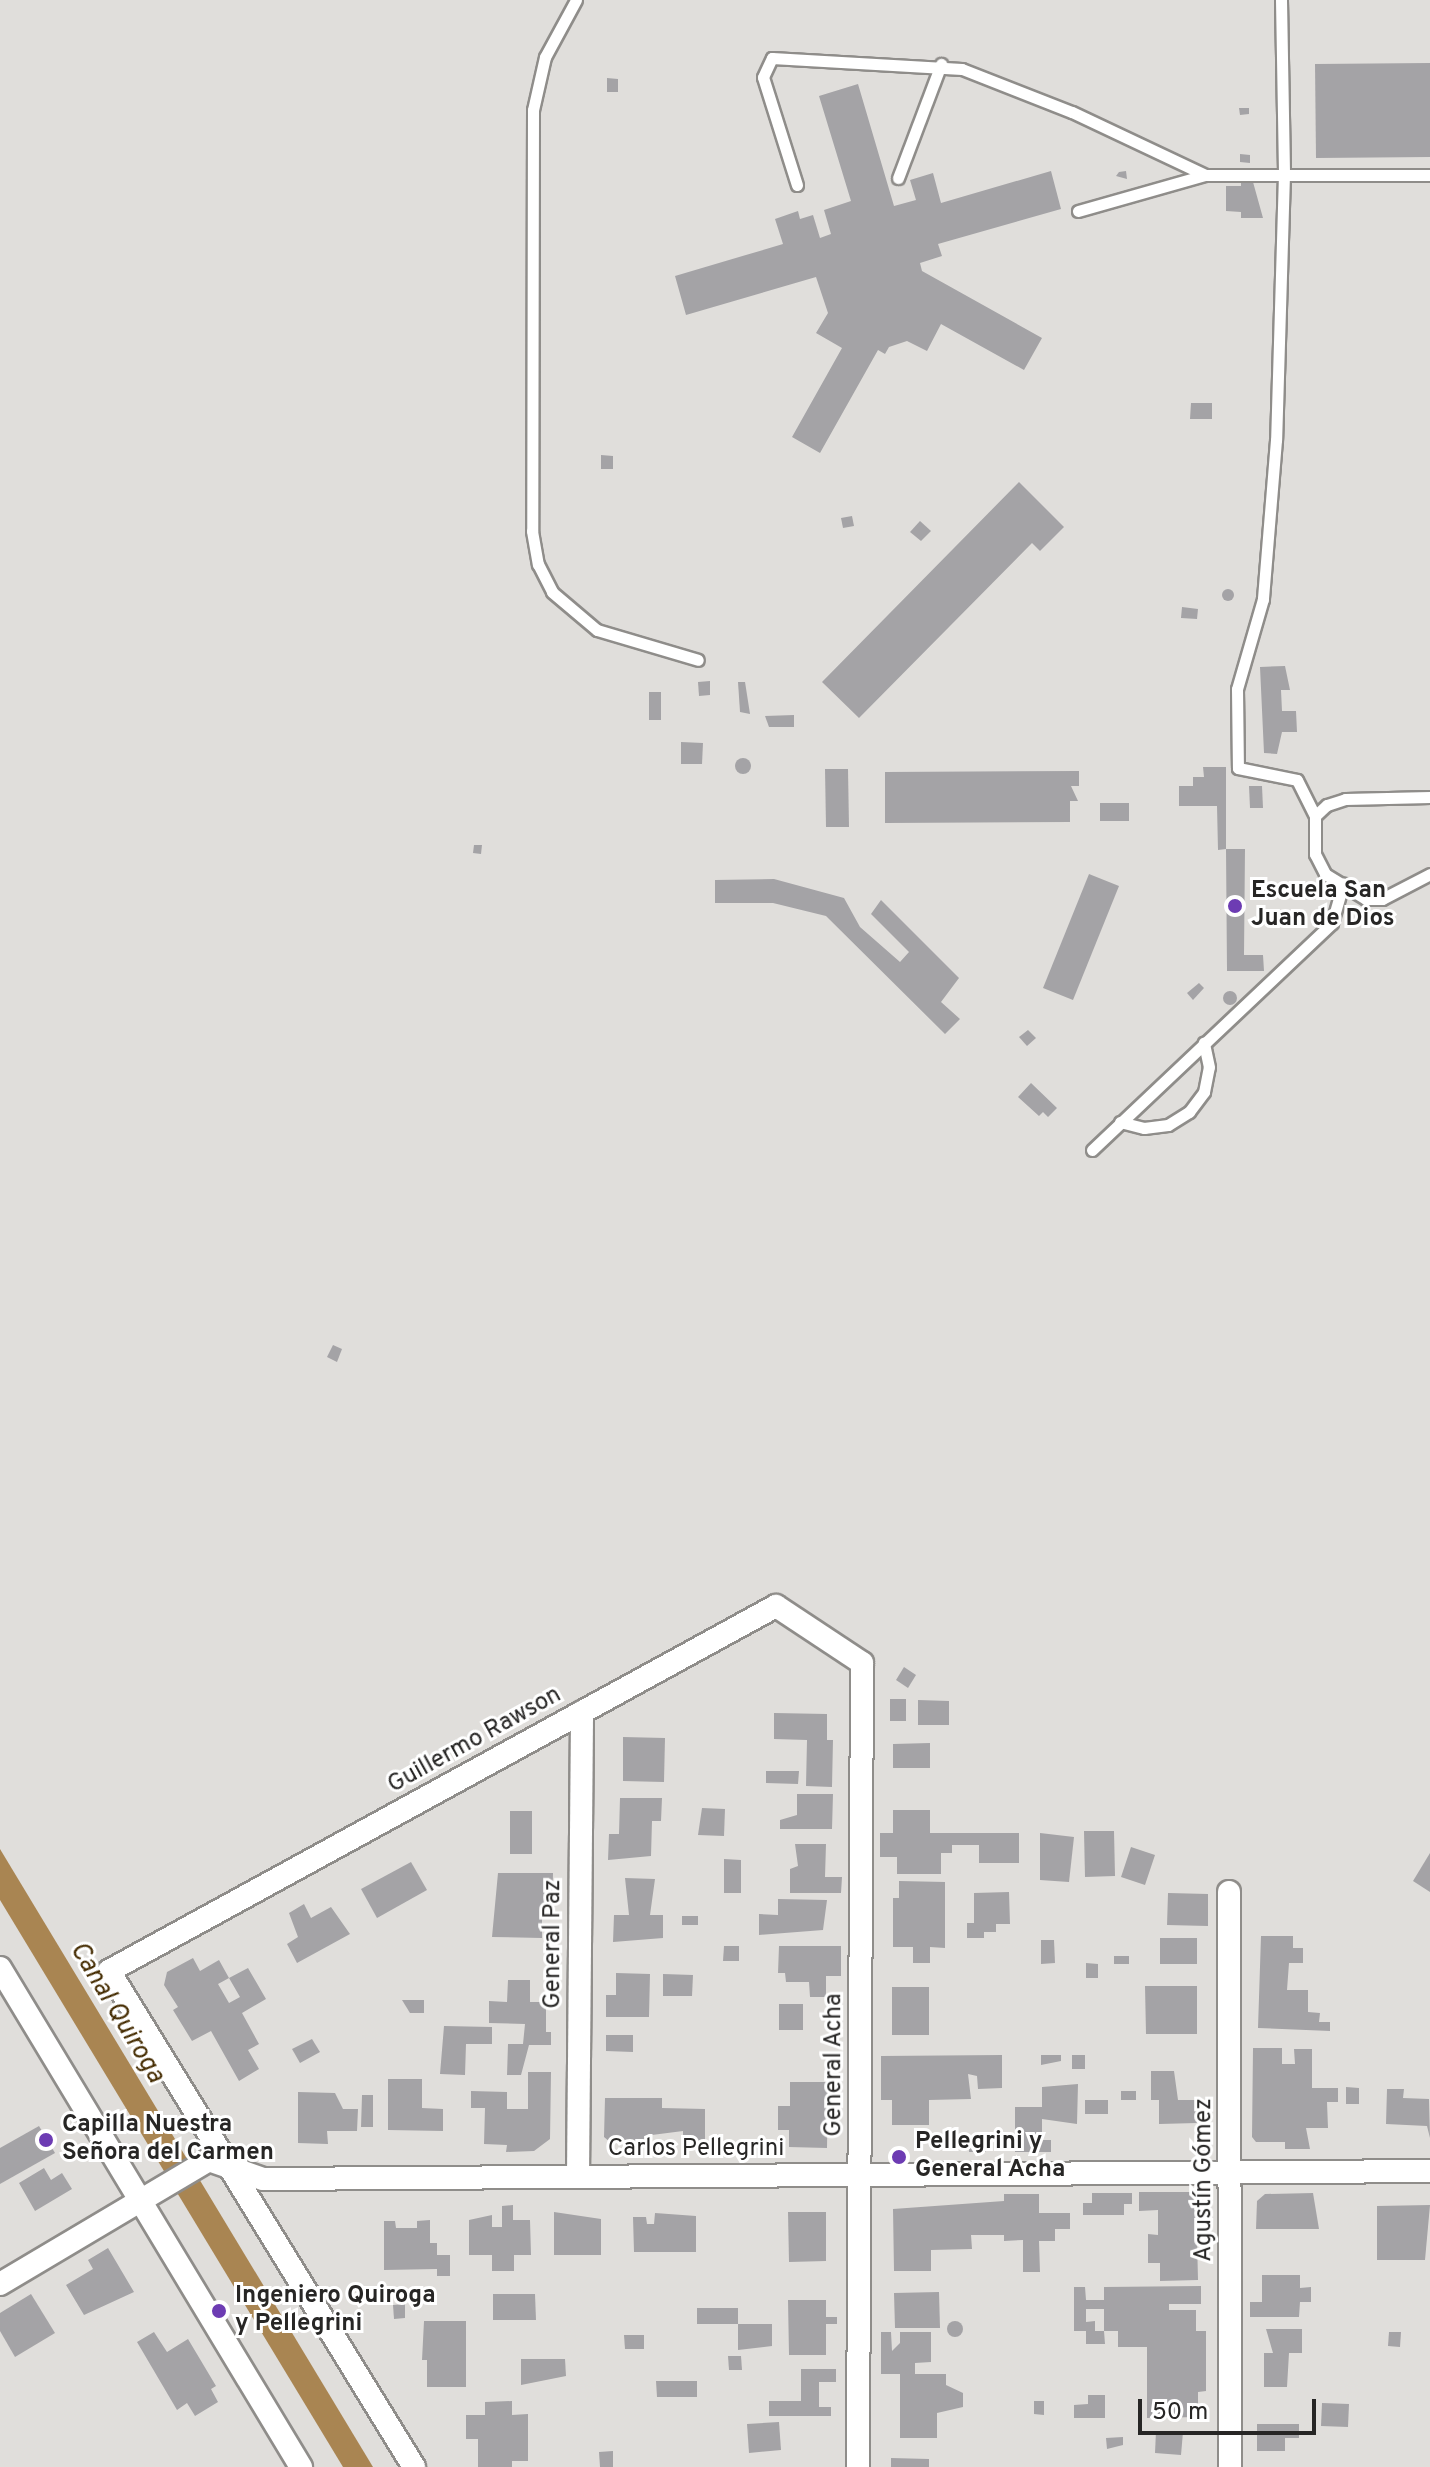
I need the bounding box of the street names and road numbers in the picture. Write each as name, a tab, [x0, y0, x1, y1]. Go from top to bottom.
street label: Guillermo Rawson	[383, 1681, 567, 1801]
street label: General Paz	[540, 1879, 568, 2009]
street label: General Acha	[821, 1993, 849, 2137]
street label: Agustín Gómez	[1191, 2098, 1219, 2262]
street label: Carlos Pellegrini	[608, 2136, 784, 2164]

